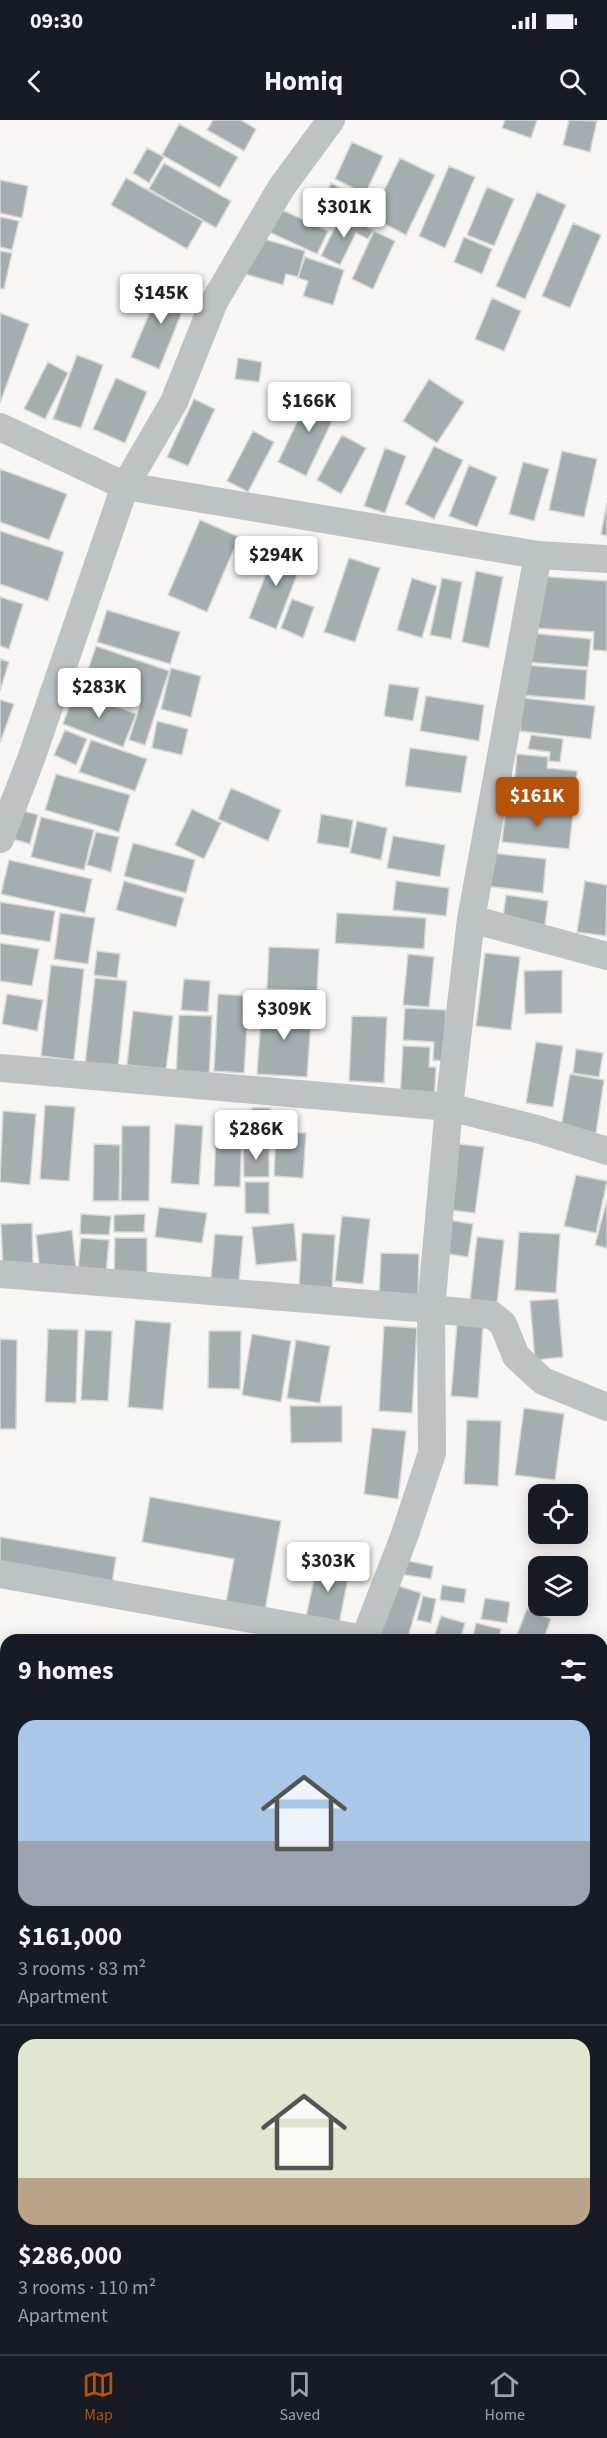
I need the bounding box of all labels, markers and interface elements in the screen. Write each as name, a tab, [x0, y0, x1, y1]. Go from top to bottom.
text: 09:30	[30, 5, 83, 37]
text: Homiq	[264, 62, 343, 101]
icon: back	[18, 65, 51, 98]
icon: search	[556, 65, 589, 98]
pin: $301K	[302, 188, 386, 239]
text: $301K	[317, 193, 371, 221]
pin: $145K	[119, 274, 203, 325]
text: $145K	[134, 279, 188, 307]
pin: $166K	[267, 382, 351, 433]
text: $166K	[282, 387, 336, 415]
pin: $294K	[234, 536, 318, 587]
text: $294K	[249, 541, 303, 569]
pin: $283K	[57, 668, 141, 719]
text: $283K	[72, 673, 126, 701]
pin: $161K	[495, 777, 579, 828]
text: $161K	[510, 782, 564, 810]
pin: $309K	[242, 990, 326, 1041]
text: $309K	[257, 995, 311, 1023]
pin: $286K	[214, 1110, 298, 1161]
text: $286K	[229, 1115, 283, 1143]
map controls	[528, 1484, 588, 1616]
button: locate	[528, 1484, 588, 1544]
pin: $303K	[286, 1542, 370, 1593]
text: $303K	[301, 1547, 355, 1575]
button: layers	[528, 1556, 588, 1616]
text: 9 homes	[18, 1652, 113, 1689]
icon: filters	[557, 1654, 590, 1687]
icon: home	[250, 1759, 358, 1867]
text: $161,000	[18, 1918, 122, 1955]
text: 3 rooms · 83 m²	[18, 1955, 146, 1983]
text: Apartment	[18, 1983, 108, 2011]
icon: home	[250, 2078, 358, 2186]
text: $286,000	[18, 2237, 122, 2274]
text: 3 rooms · 110 m²	[18, 2274, 156, 2302]
text: Apartment	[18, 2302, 108, 2330]
tab: Map	[82, 2368, 115, 2426]
tab: Saved	[279, 2368, 320, 2426]
tab: Home	[485, 2368, 525, 2426]

